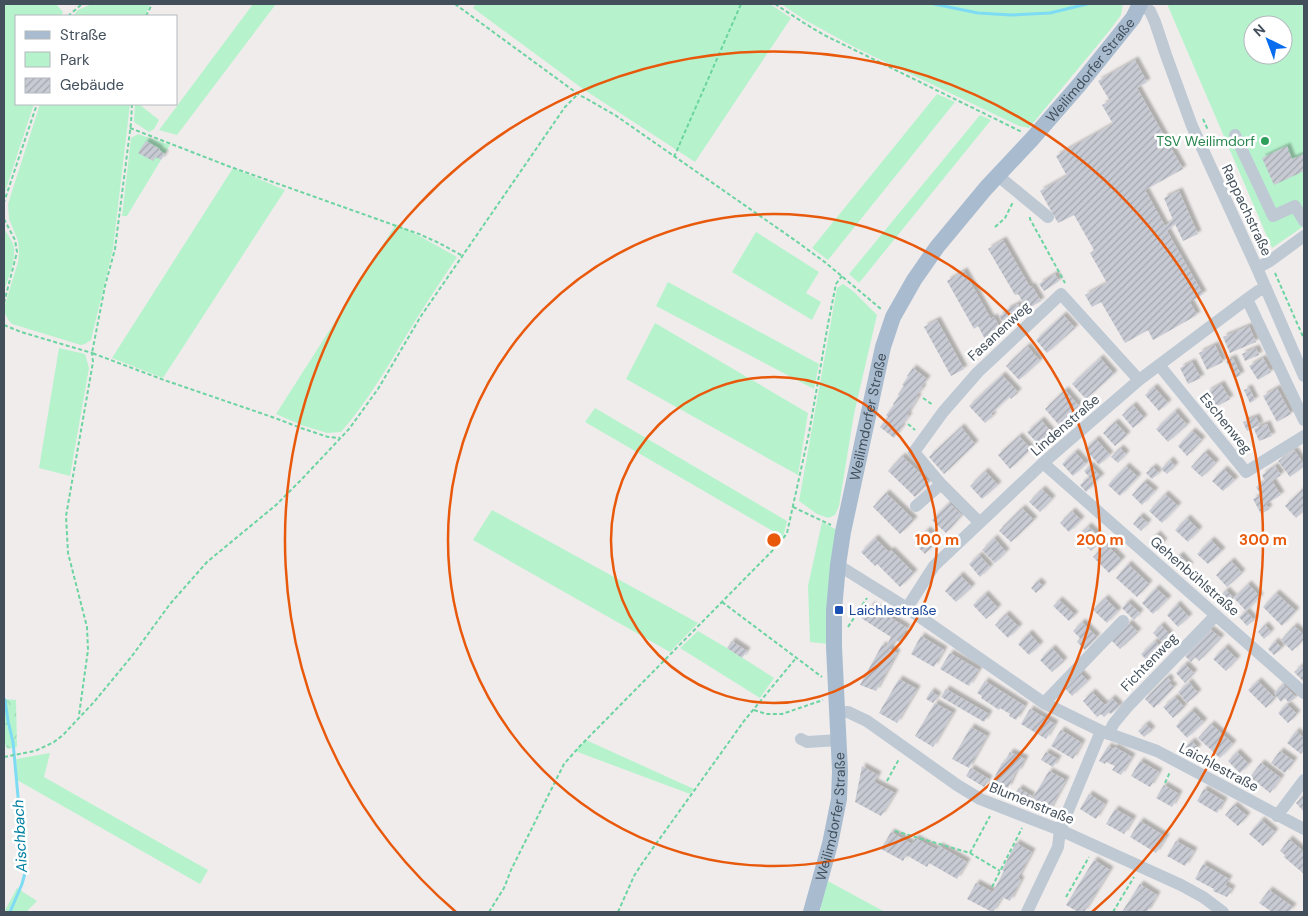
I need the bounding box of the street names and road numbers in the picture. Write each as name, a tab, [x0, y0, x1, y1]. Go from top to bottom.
street label: Weilimdorfer Straße	[1042, 14, 1139, 126]
street label: Rappachstraße	[1218, 161, 1276, 259]
street label: Fasanenweg	[964, 297, 1034, 365]
street label: Weilimdorfer Straße	[845, 351, 890, 482]
street label: Eschenweg	[1196, 389, 1256, 457]
street label: Lindenstraße	[1027, 390, 1103, 460]
street label: Gehenbühlstraße	[1147, 532, 1243, 620]
street label: Fichtenweg	[1117, 629, 1181, 695]
street label: Laichlestraße	[1176, 739, 1262, 796]
street label: Weilimdorfer Straße	[811, 752, 849, 883]
street label: Blumenstraße	[987, 778, 1077, 828]

